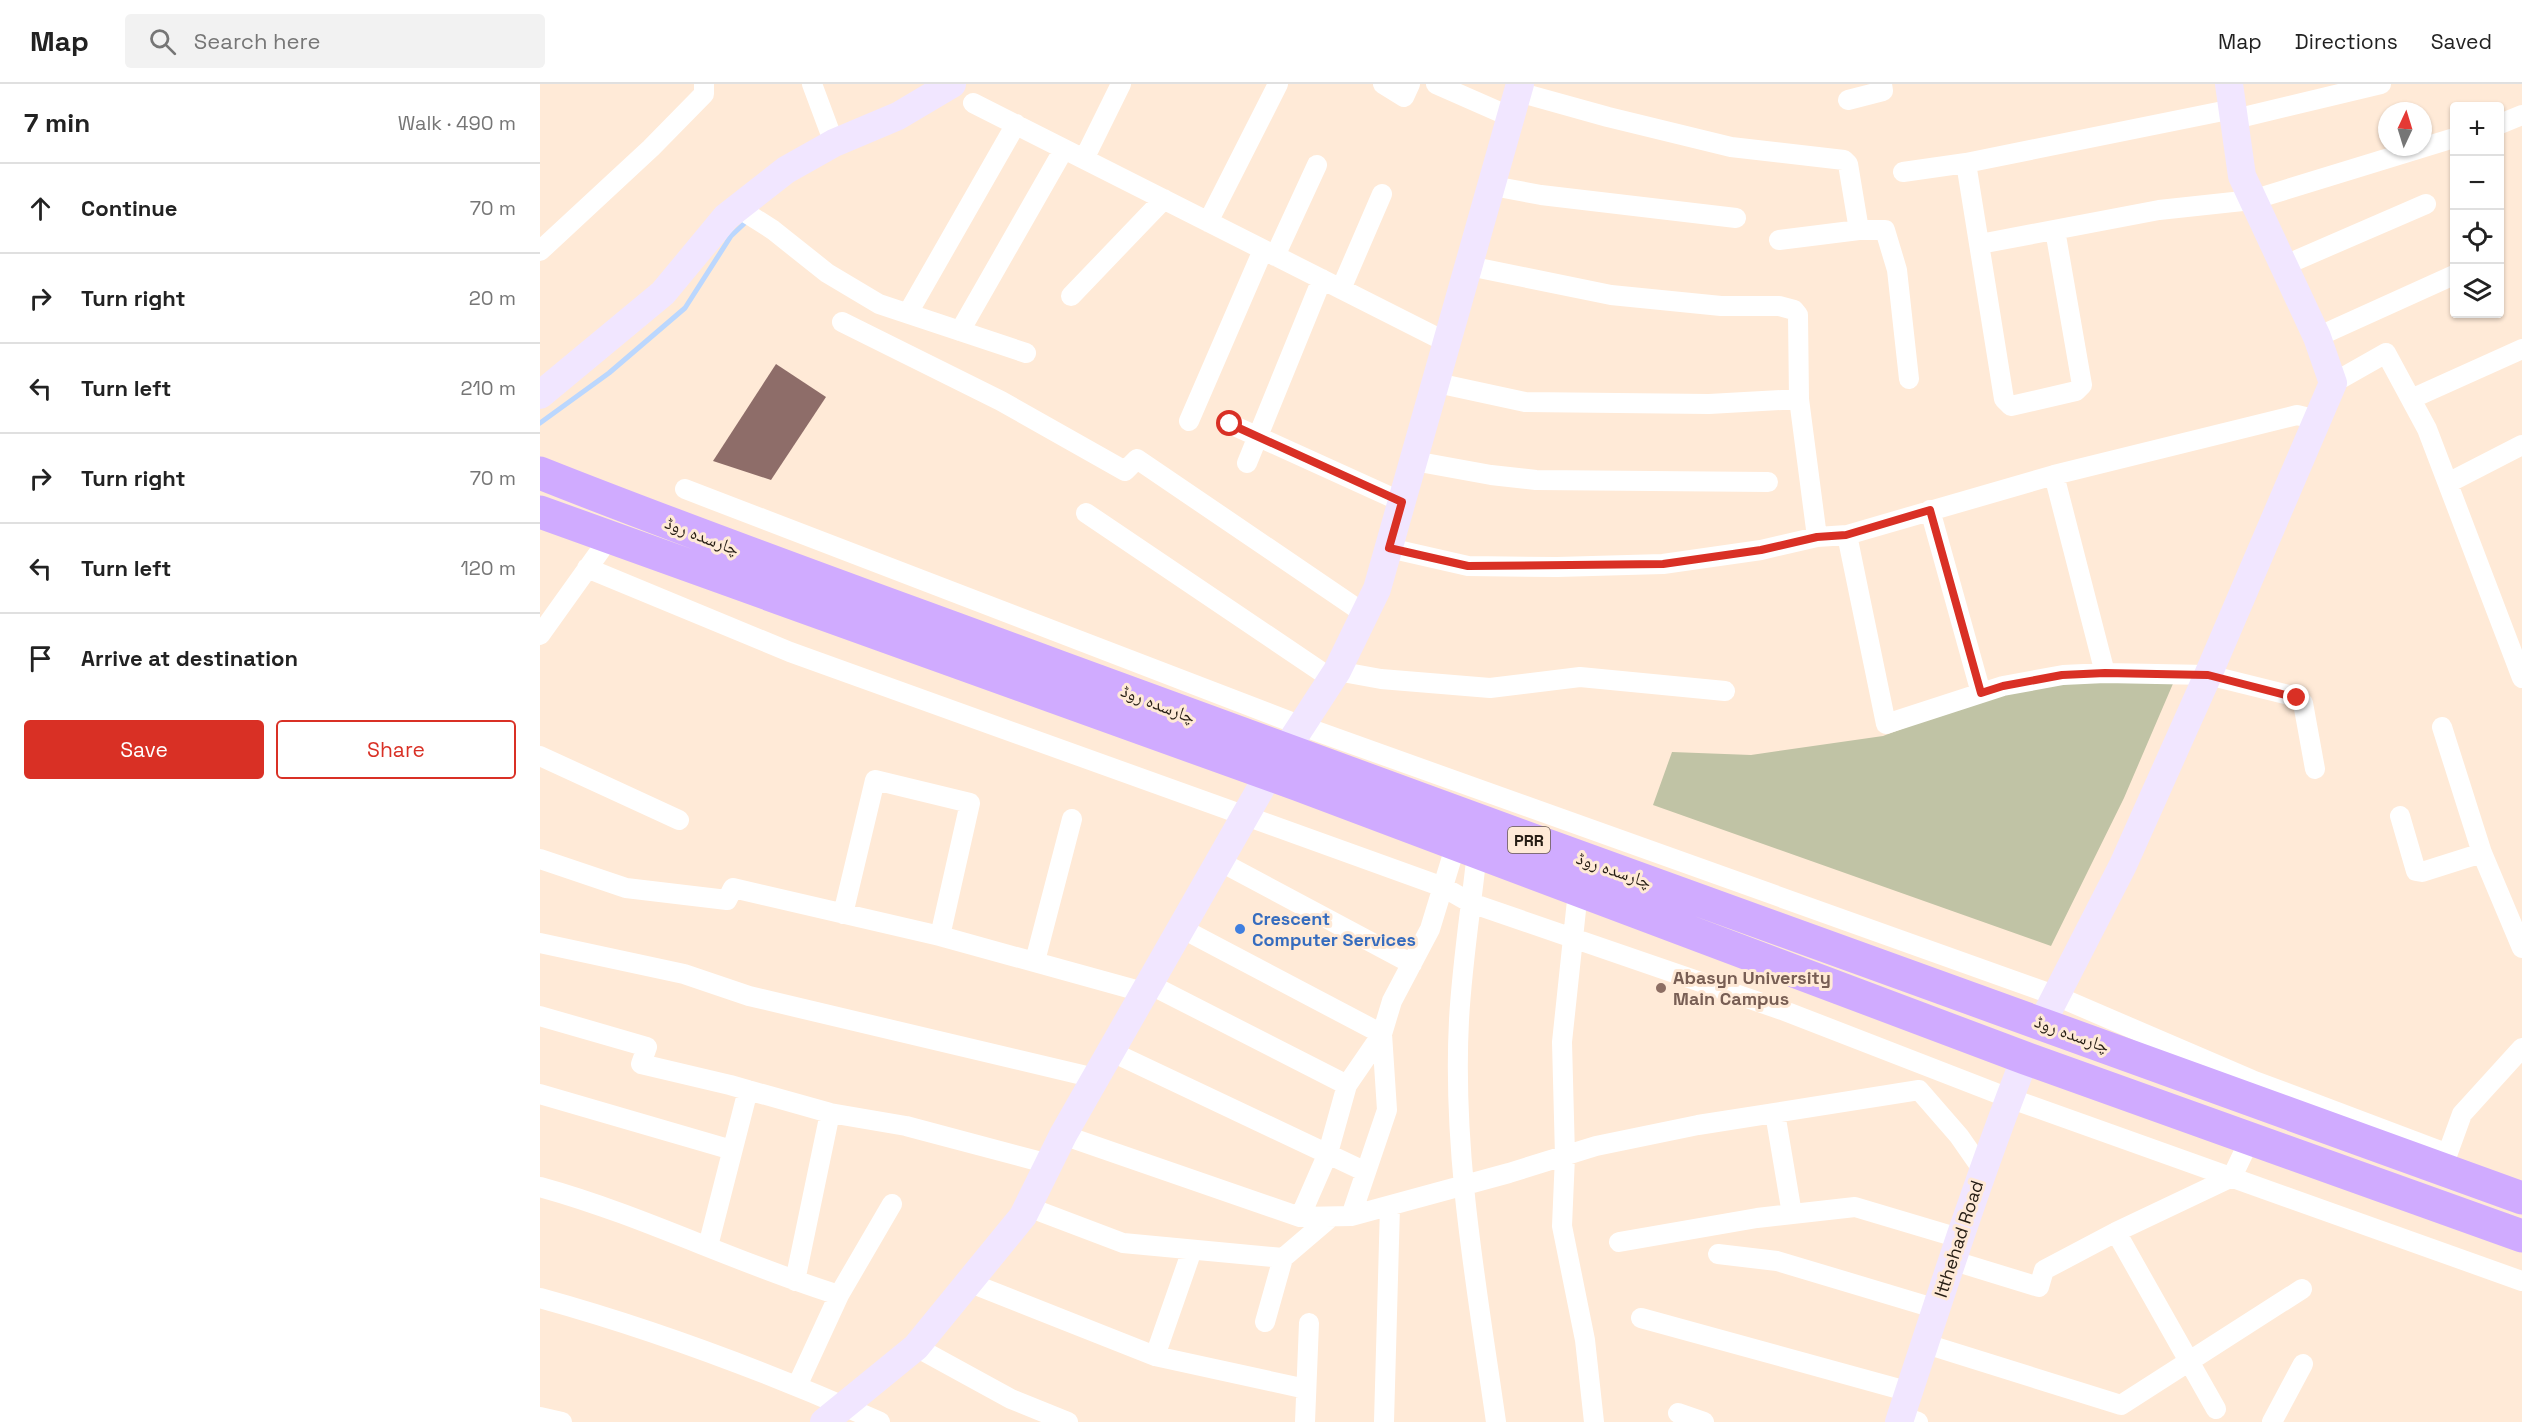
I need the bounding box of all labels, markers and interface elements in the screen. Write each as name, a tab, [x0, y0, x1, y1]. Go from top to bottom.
search box	[125, 14, 545, 68]
text: Map	[30, 23, 89, 59]
icon: search	[146, 25, 179, 58]
text: Search here	[194, 27, 321, 55]
text: Map	[2218, 28, 2262, 55]
text: Directions	[2295, 28, 2398, 55]
text: Saved	[2431, 28, 2492, 55]
north arrow	[2378, 102, 2432, 156]
map controls	[2450, 102, 2504, 318]
button: +	[2450, 102, 2504, 156]
text: 7 min	[24, 106, 90, 140]
text: Walk · 490 m	[398, 110, 516, 136]
button: −	[2450, 156, 2504, 210]
icon: ahead	[24, 192, 57, 225]
text: Continue	[81, 194, 177, 222]
text: 70 m	[470, 195, 516, 221]
button: locate	[2450, 210, 2504, 264]
button: layers	[2450, 264, 2504, 318]
icon: right	[24, 282, 57, 315]
text: Turn right	[81, 284, 186, 312]
text: 20 m	[469, 285, 516, 311]
icon: left	[24, 372, 57, 405]
text: Turn left	[81, 374, 171, 402]
text: 210 m	[460, 375, 516, 401]
route start	[1216, 410, 1242, 436]
icon: right	[24, 462, 57, 495]
text: Turn right	[81, 464, 186, 492]
text: 70 m	[470, 465, 516, 491]
street label: چارسدہ روڈ	[662, 511, 743, 560]
icon: left	[24, 552, 57, 585]
text: Turn left	[81, 554, 171, 582]
text: 120 m	[460, 555, 516, 581]
icon: arrive	[24, 642, 57, 675]
text: Arrive at destination	[81, 644, 298, 672]
street label: چارسدہ روڈ	[1118, 679, 1199, 728]
route end	[2283, 684, 2309, 710]
button: Save	[24, 720, 264, 779]
button: Share	[276, 720, 516, 779]
road number: PRR	[1508, 827, 1550, 853]
street label: چارسدہ روڈ	[1573, 846, 1655, 893]
place label: Crescent Computer Services	[1252, 907, 1416, 951]
marker: Crescent Computer Services	[1233, 922, 1247, 936]
place label: Abasyn University Main Campus	[1673, 966, 1831, 1010]
marker: Abasyn University Main Campus	[1654, 981, 1668, 995]
street label: چارسدہ روڈ	[2032, 1009, 2113, 1058]
street label: Itthehad Road	[1929, 1177, 1988, 1300]

